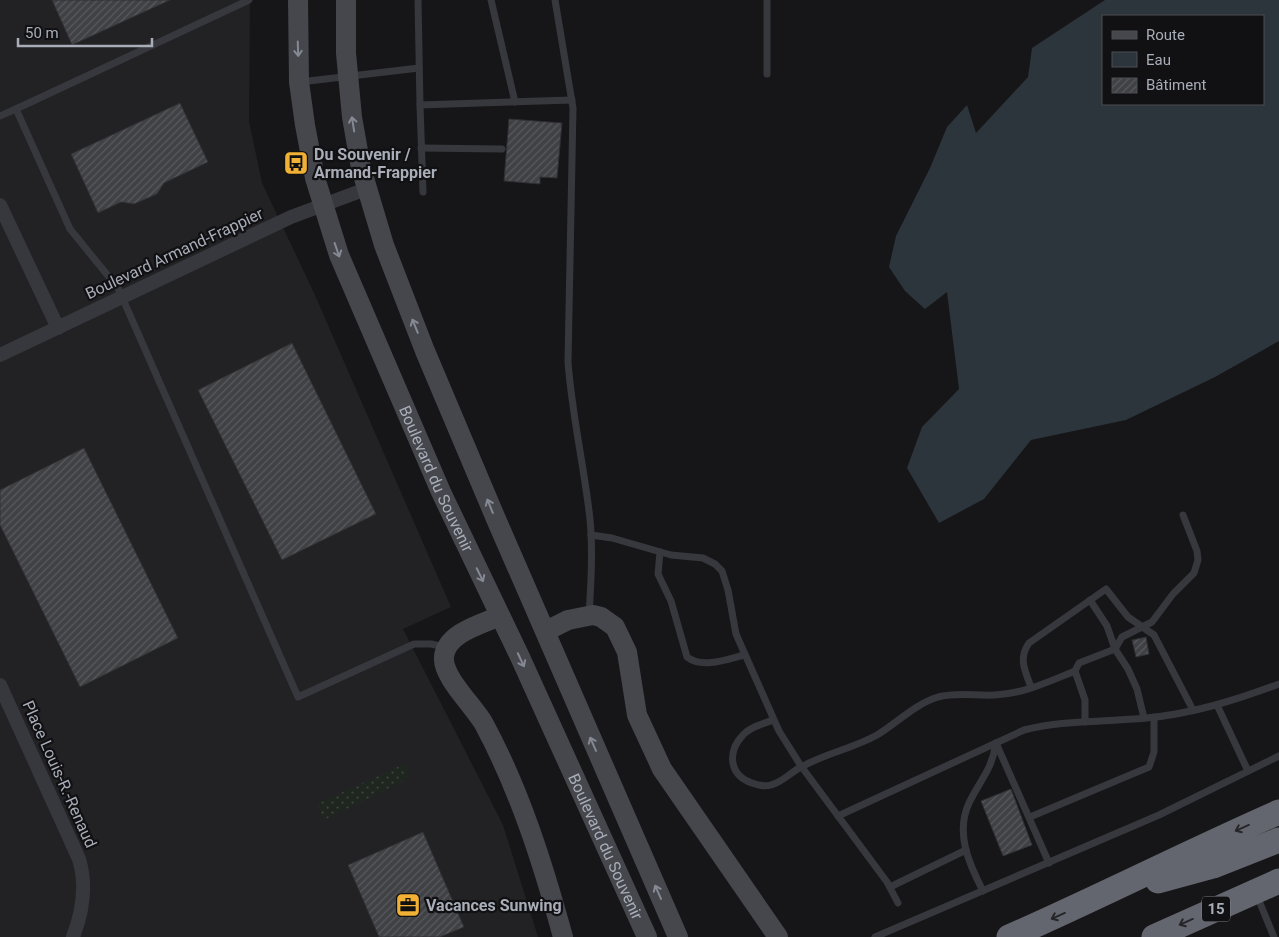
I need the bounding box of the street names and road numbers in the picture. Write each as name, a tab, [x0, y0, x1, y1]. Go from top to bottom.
street label: Boulevard Armand-Frappier	[82, 204, 267, 303]
street label: Boulevard du Souvenir	[395, 403, 478, 556]
street label: Place Louis-R.-Renaud	[19, 698, 101, 851]
street label: Boulevard du Souvenir	[564, 771, 647, 923]
road number: 15	[1202, 896, 1230, 922]

